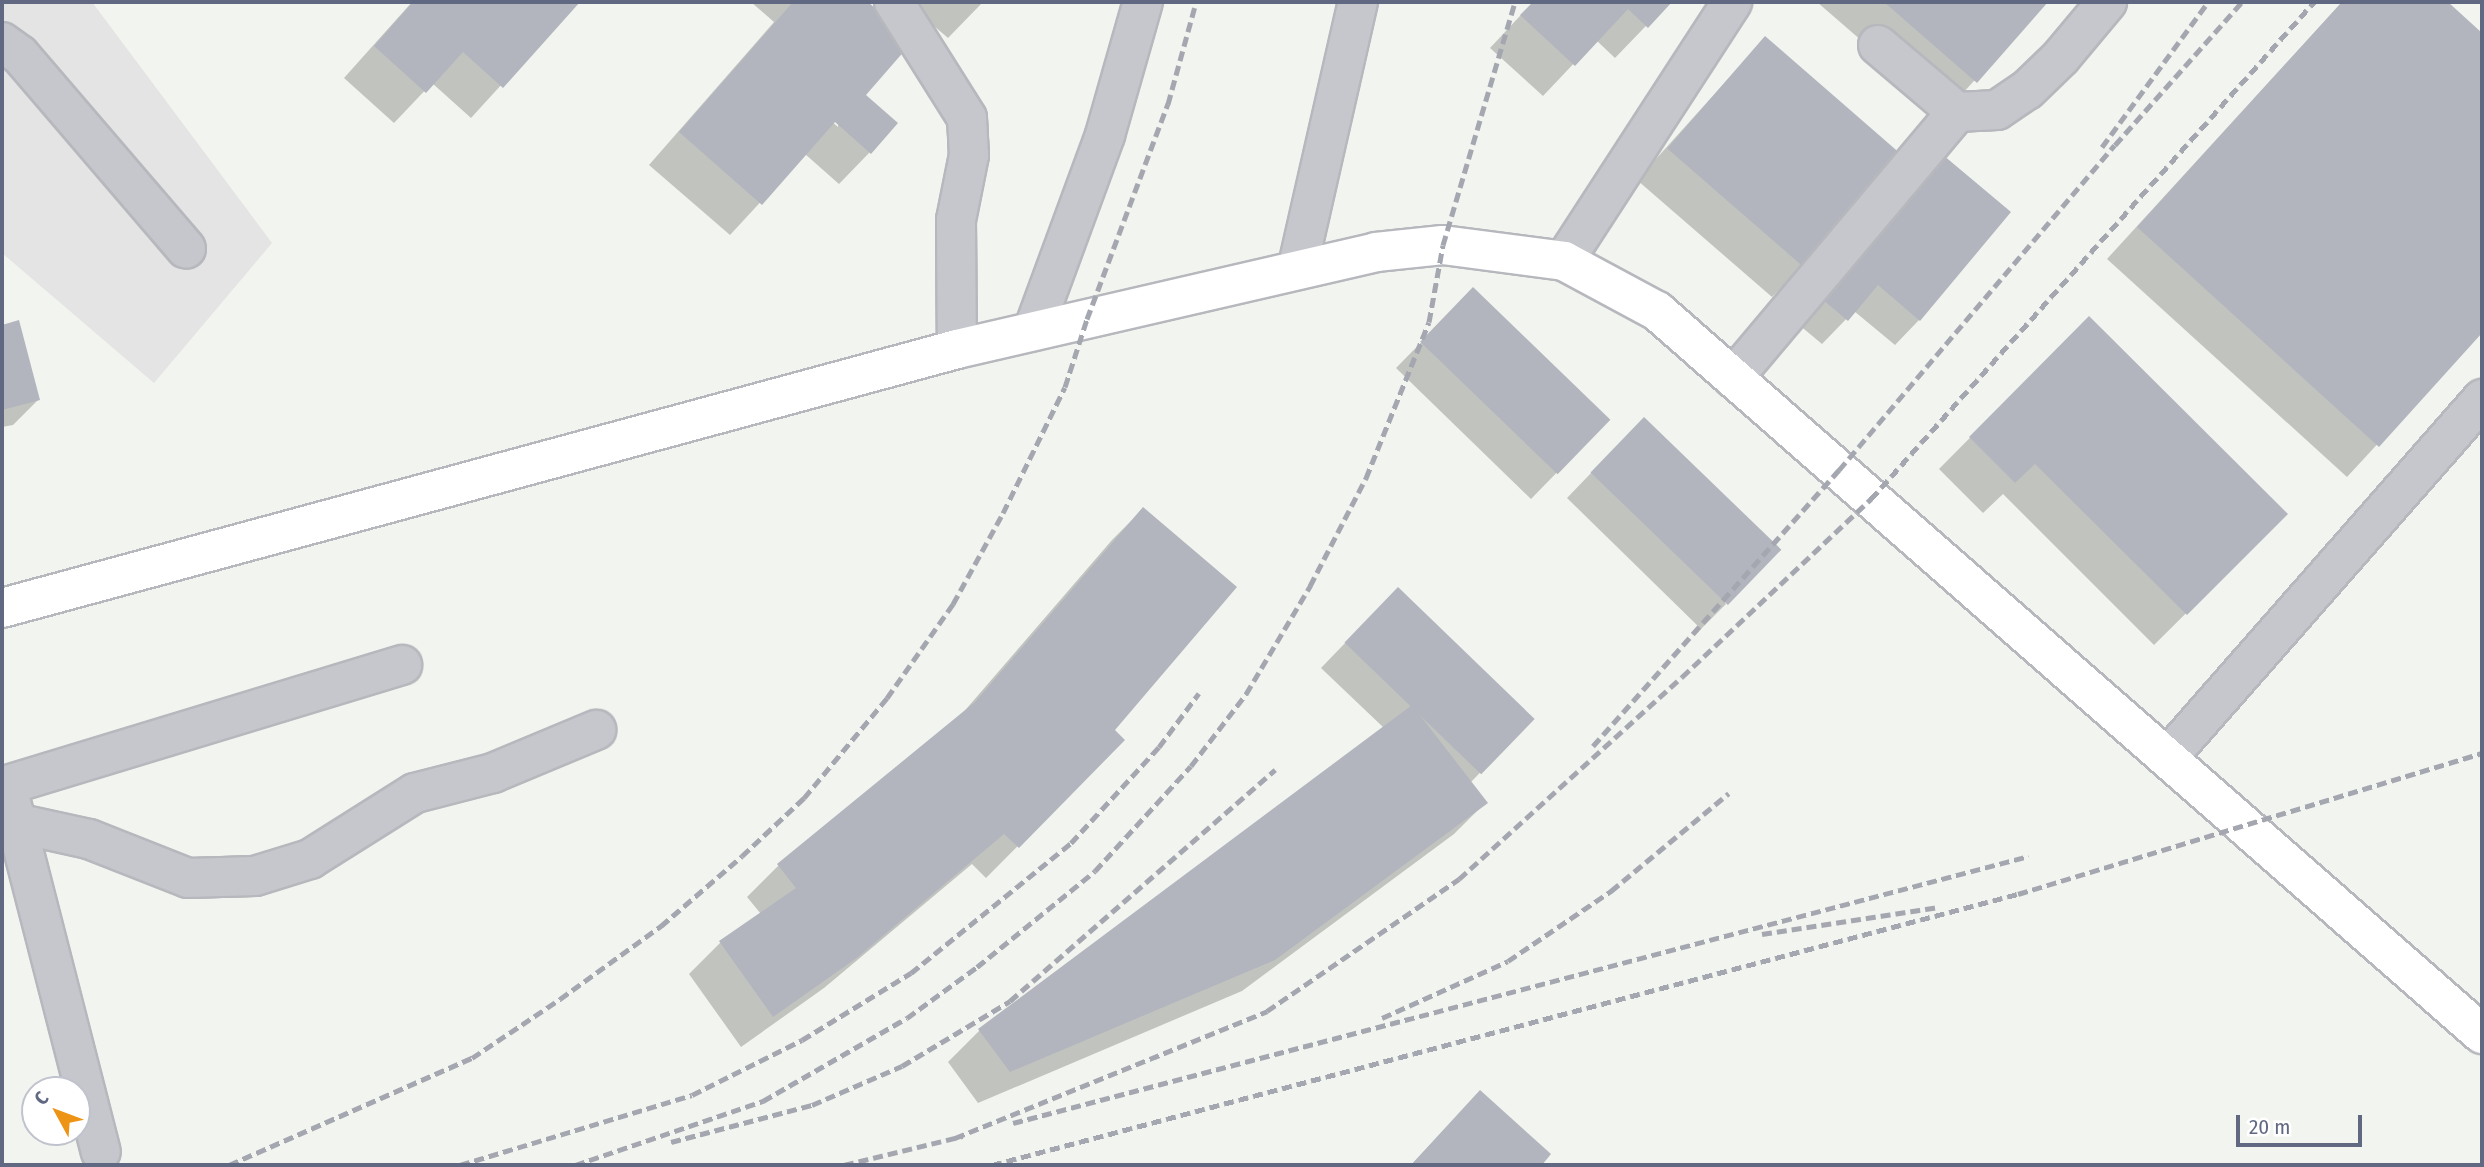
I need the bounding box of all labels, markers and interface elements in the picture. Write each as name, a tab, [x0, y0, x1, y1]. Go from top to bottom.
north arrow	[21, 1076, 91, 1146]
text: С	[29, 1087, 53, 1110]
scale bar	[2239, 1100, 2365, 1144]
text: 20 m	[2249, 1114, 2290, 1140]

